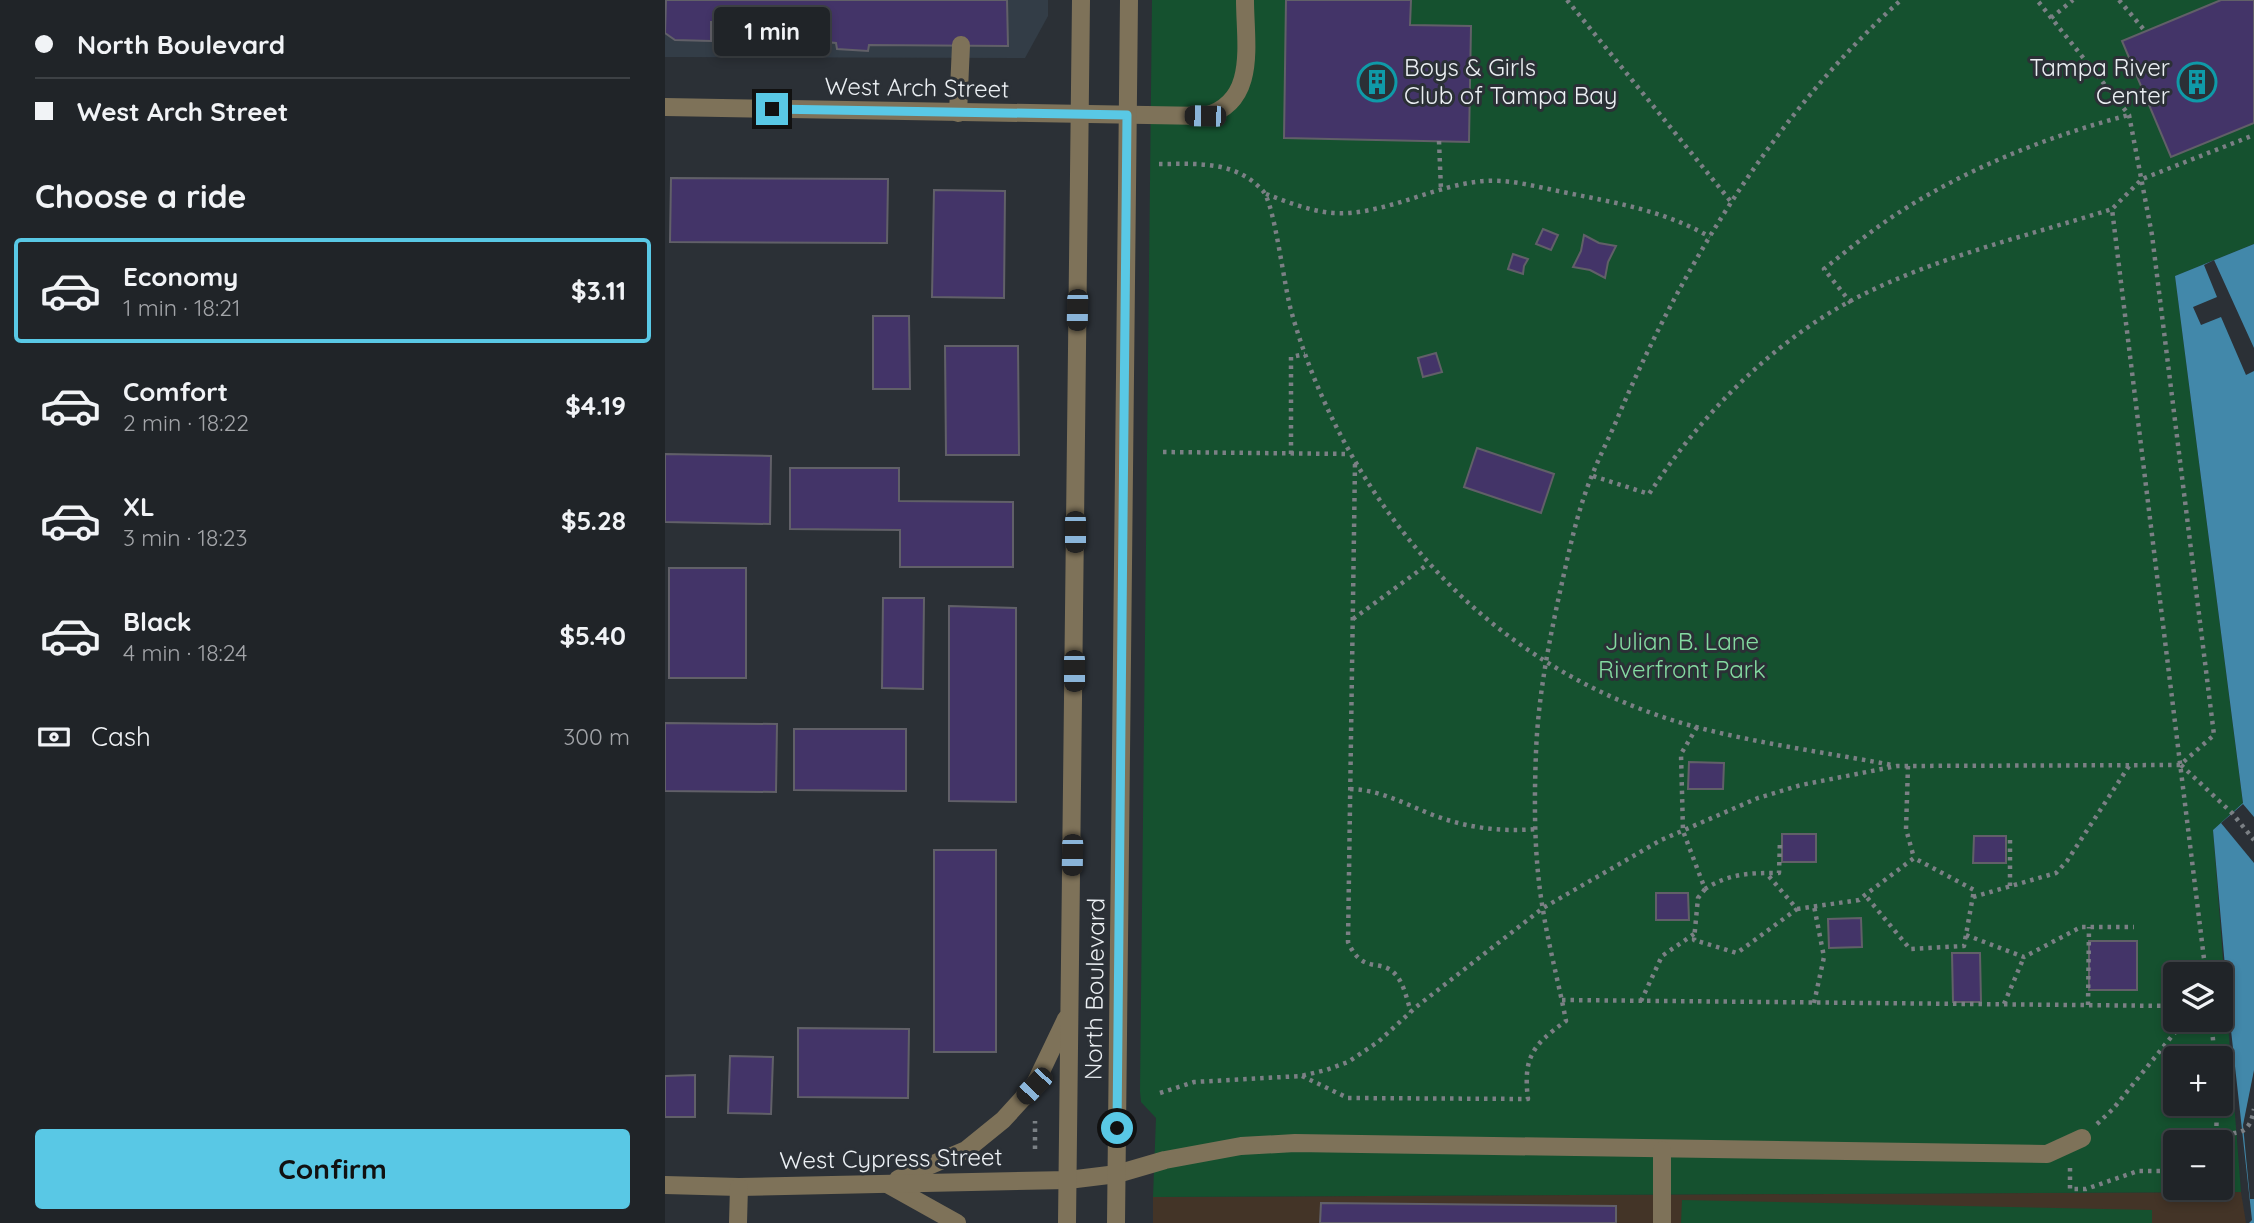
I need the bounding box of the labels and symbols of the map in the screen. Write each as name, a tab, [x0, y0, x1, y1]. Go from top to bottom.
callout: 1 min	[714, 7, 830, 56]
place label: Boys & Girls Club of Tampa Bay	[1404, 52, 1617, 110]
place label: Tampa River Center	[2029, 52, 2170, 110]
building icon: Boys & Girls Club of Tampa Bay	[1356, 61, 1398, 103]
building icon: Tampa River Center	[2176, 61, 2218, 103]
street label: West Arch Street	[824, 70, 1010, 104]
route end	[756, 93, 788, 125]
car	[1184, 105, 1227, 127]
car	[1067, 289, 1088, 331]
car	[1065, 511, 1086, 553]
park label: Julian B. Lane Riverfront Park	[1598, 626, 1766, 684]
car	[1064, 650, 1085, 692]
car	[1062, 834, 1083, 876]
street label: North Boulevard	[1077, 898, 1111, 1080]
car	[1012, 1063, 1057, 1109]
route start	[1101, 1112, 1133, 1144]
street label: West Cypress Street	[779, 1141, 1003, 1175]

